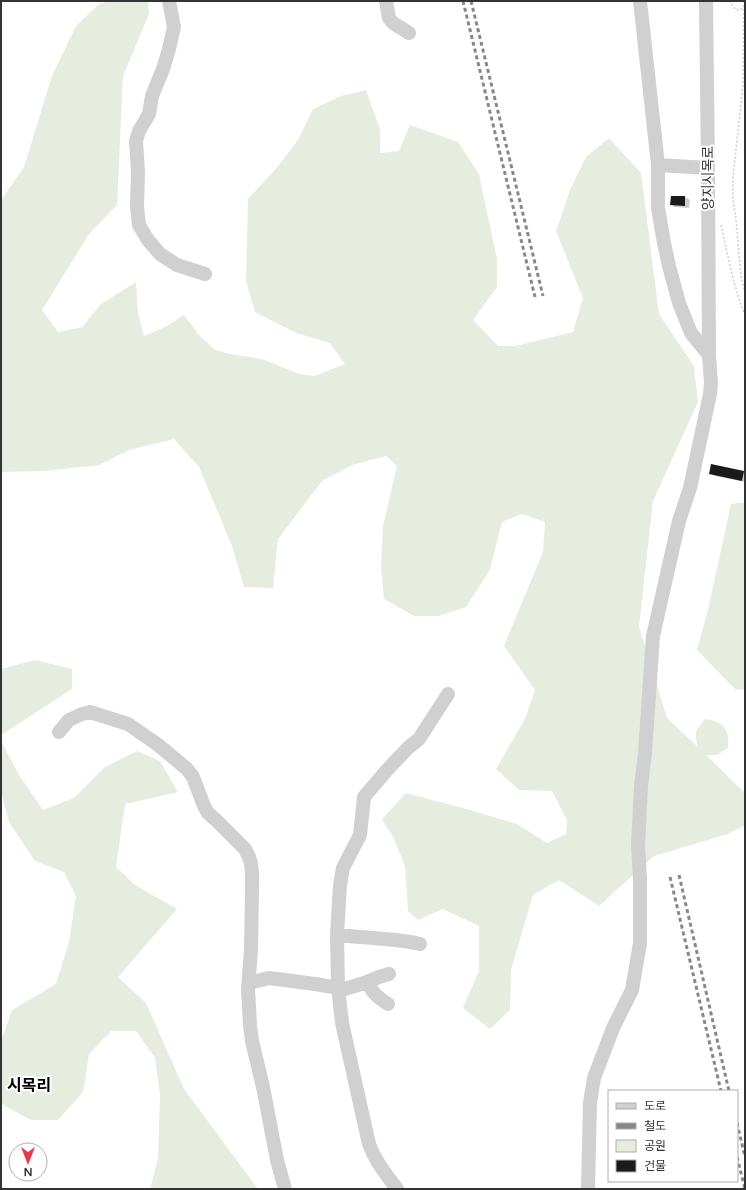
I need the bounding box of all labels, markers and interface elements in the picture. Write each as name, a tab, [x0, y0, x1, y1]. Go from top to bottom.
street label: 양지시목로	[700, 146, 717, 210]
district label: 시목리	[7, 1076, 51, 1096]
legend	[608, 1090, 738, 1182]
text: 도로	[644, 1099, 666, 1113]
text: 철도	[644, 1119, 666, 1133]
text: 공원	[644, 1139, 666, 1153]
north arrow	[8, 1142, 48, 1182]
text: 건물	[644, 1159, 666, 1173]
text: N	[24, 1165, 32, 1178]

